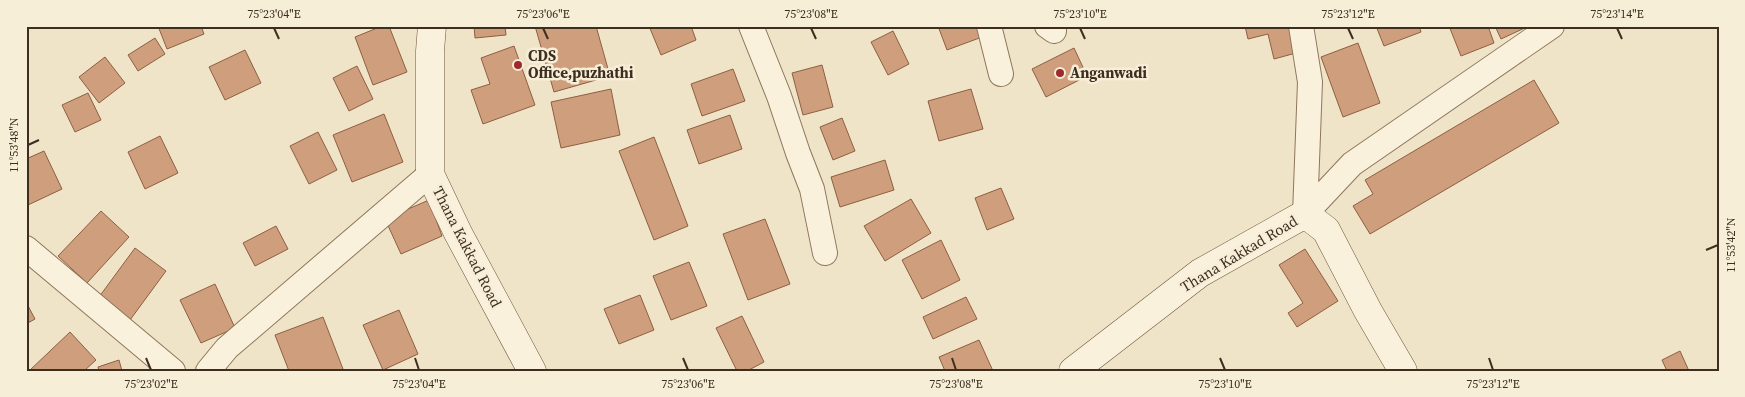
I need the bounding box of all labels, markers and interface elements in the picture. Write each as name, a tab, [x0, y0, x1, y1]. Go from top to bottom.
text: 75°23'04"E	[247, 6, 301, 22]
text: 75°23'06"E	[516, 6, 570, 22]
text: 75°23'08"E	[784, 6, 838, 22]
text: 75°23'10"E	[1053, 6, 1107, 22]
text: 75°23'12"E	[1321, 6, 1375, 22]
text: 75°23'14"E	[1590, 6, 1644, 22]
place label: CDS Office,puzhathi	[528, 45, 634, 83]
marker: CDS Office,puzhathi	[512, 59, 524, 71]
place label: Anganwadi	[1070, 62, 1147, 83]
marker: Anganwadi	[1054, 67, 1066, 79]
text: 11°53'48"N	[6, 117, 22, 173]
street label: Thana Kakkad Road	[428, 183, 507, 311]
street label: Thana Kakkad Road	[1176, 210, 1302, 297]
text: 11°53'42"N	[1723, 217, 1739, 273]
text: 75°23'02"E	[124, 376, 178, 392]
text: 75°23'04"E	[392, 376, 446, 392]
text: 75°23'06"E	[661, 376, 715, 392]
text: 75°23'08"E	[929, 376, 983, 392]
text: 75°23'10"E	[1198, 376, 1252, 392]
text: 75°23'12"E	[1466, 376, 1520, 392]

